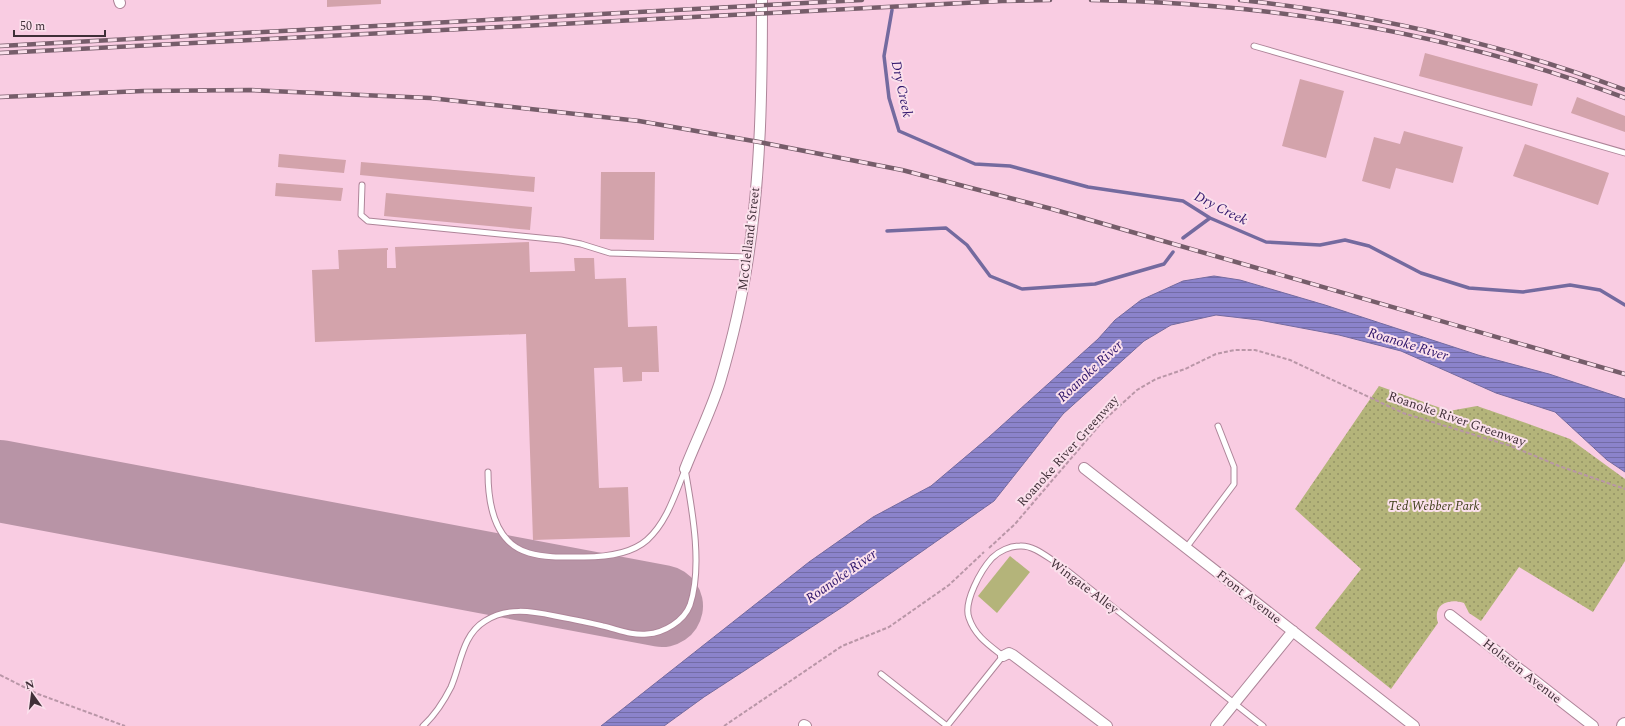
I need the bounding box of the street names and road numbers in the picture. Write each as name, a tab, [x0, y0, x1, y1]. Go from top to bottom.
street label: McClelland Street	[733, 186, 765, 292]
street label: Roanoke River Greenway	[1386, 386, 1529, 452]
street label: Roanoke River Greenway	[1012, 390, 1124, 511]
street label: Wingate Alley	[1045, 553, 1123, 619]
street label: Front Avenue	[1212, 565, 1286, 629]
street label: Holstein Avenue	[1478, 634, 1566, 708]

